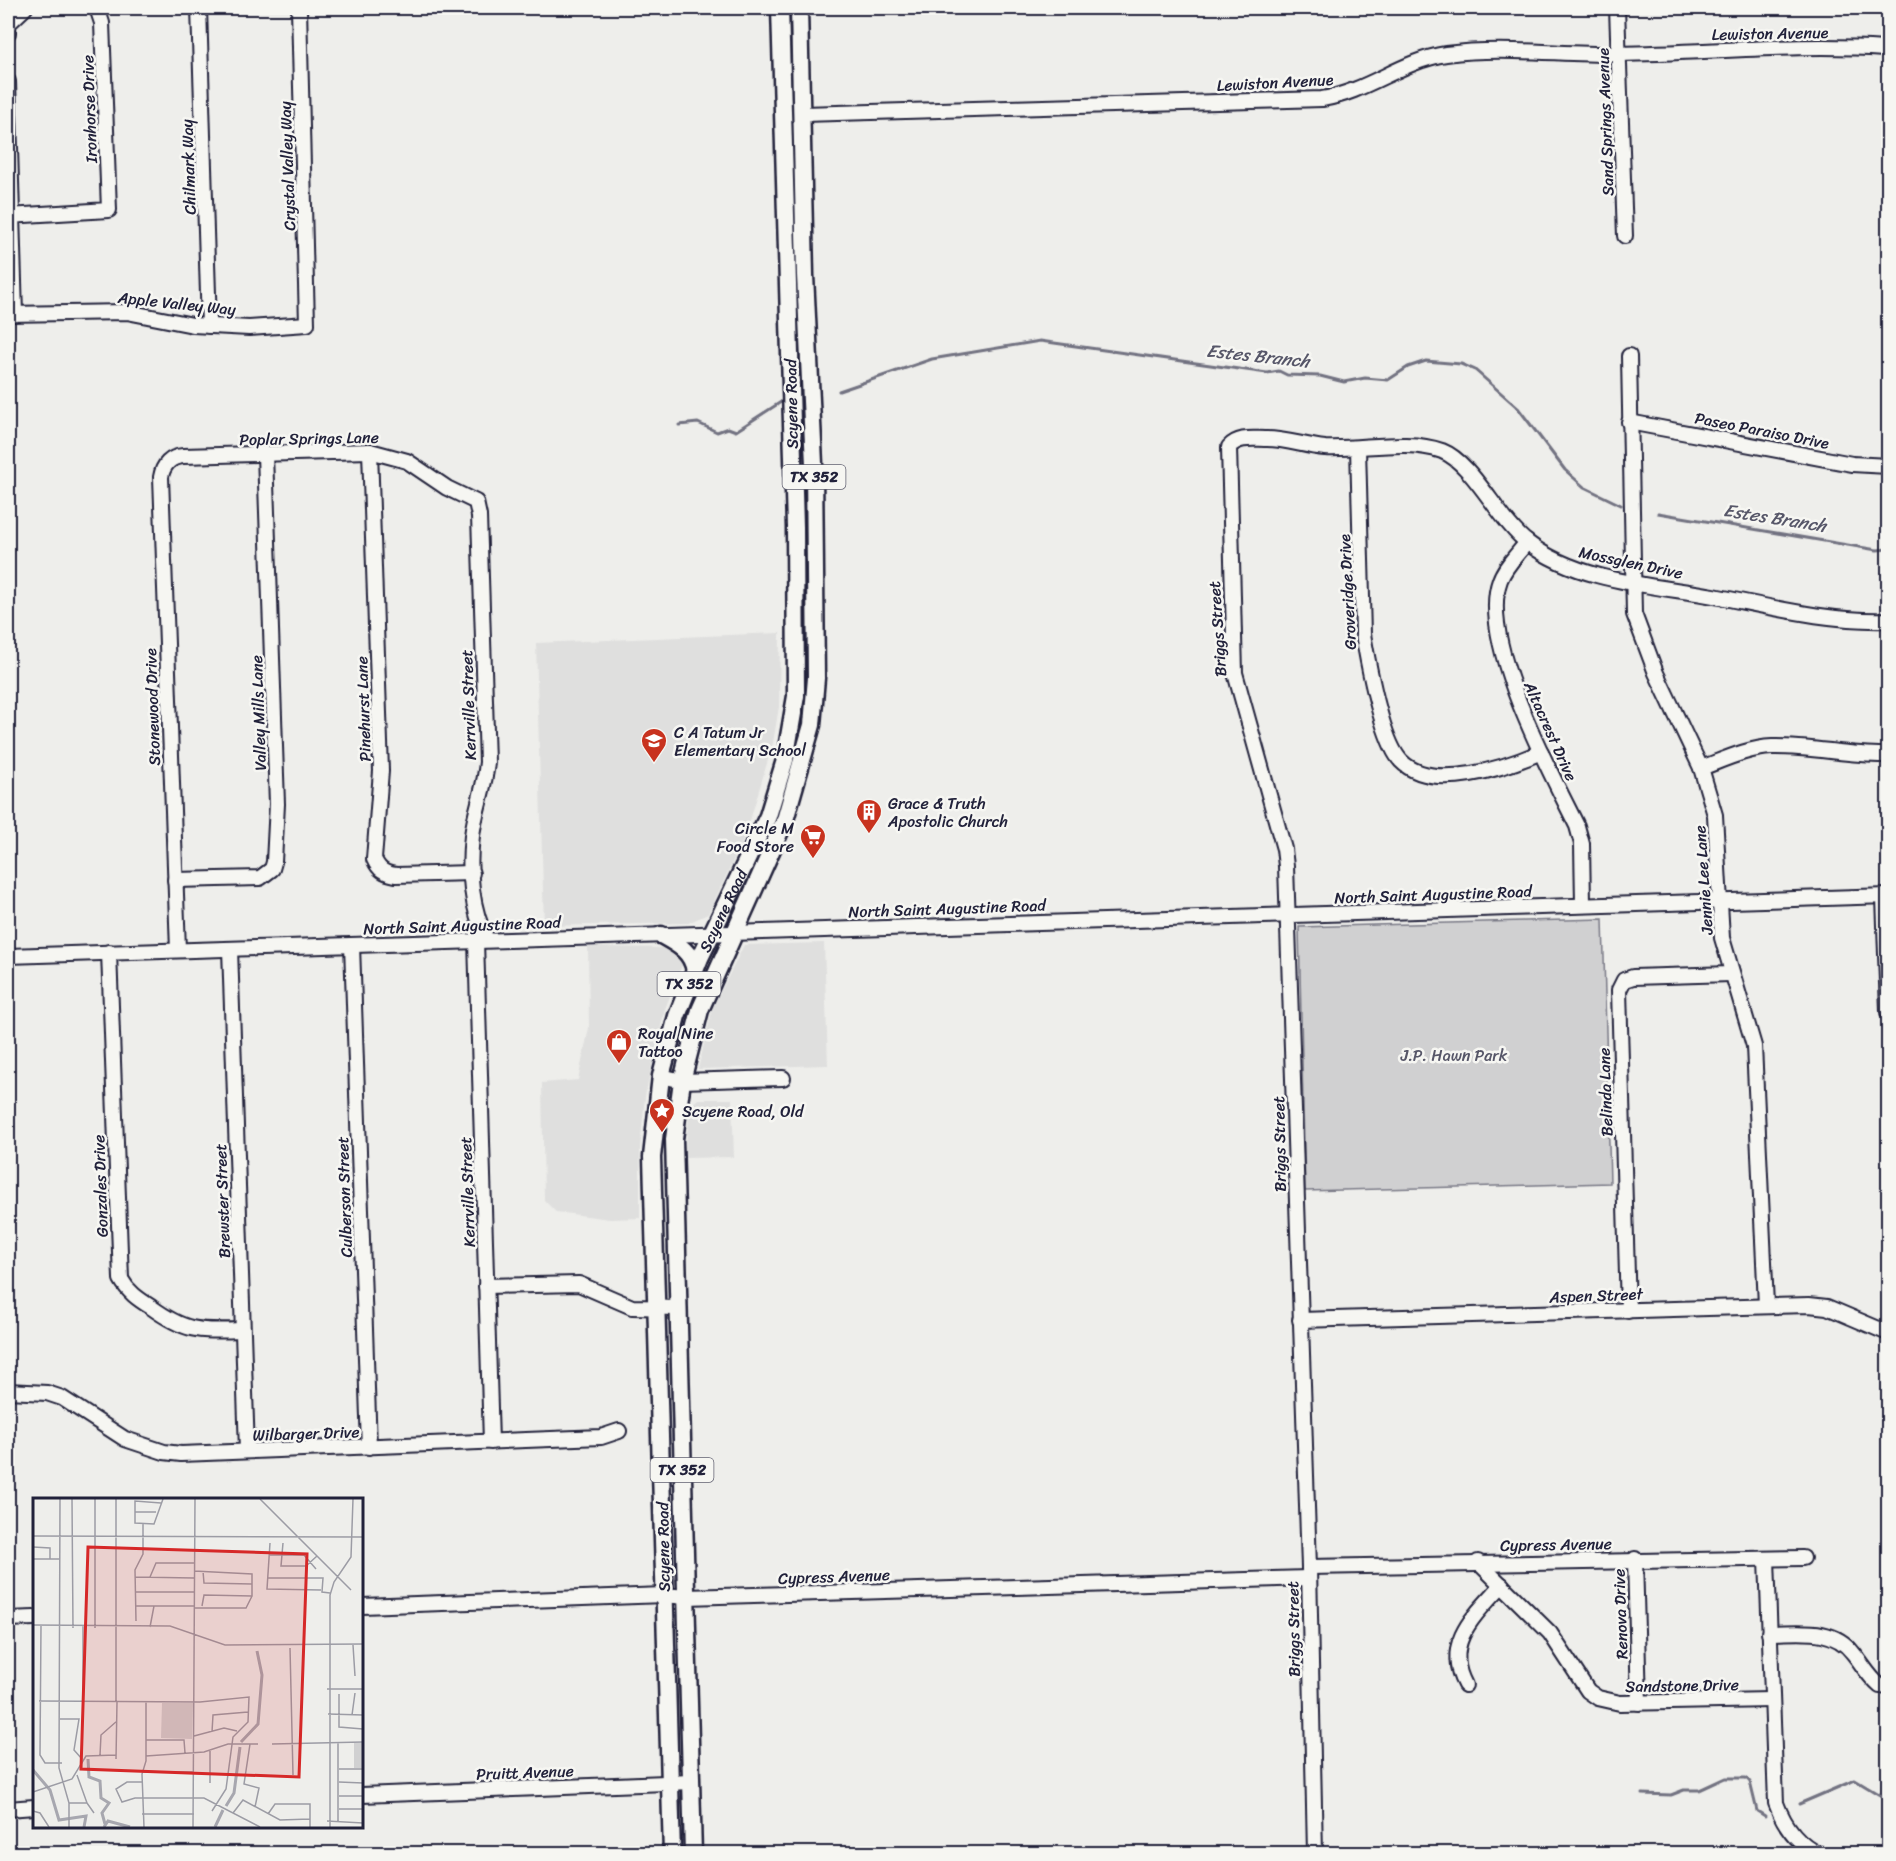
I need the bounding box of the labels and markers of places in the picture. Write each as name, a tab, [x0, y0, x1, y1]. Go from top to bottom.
place label: C A Tatum Jr Elementary School	[674, 718, 806, 765]
school or university icon: C A Tatum Jr Elementary School	[639, 726, 669, 764]
place label: Grace & Truth Apostolic Church	[887, 789, 1008, 836]
building icon: Grace & Truth Apostolic Church	[854, 797, 884, 835]
place label: Circle M Food Store	[717, 814, 794, 861]
supermarket icon: Circle M Food Store	[798, 822, 828, 860]
place label: Royal Nine Tattoo	[638, 1019, 713, 1066]
shop icon: Royal Nine Tattoo	[604, 1027, 634, 1065]
place icon: Scyene Road, Old	[647, 1096, 677, 1134]
place label: Scyene Road, Old	[682, 1097, 805, 1126]

